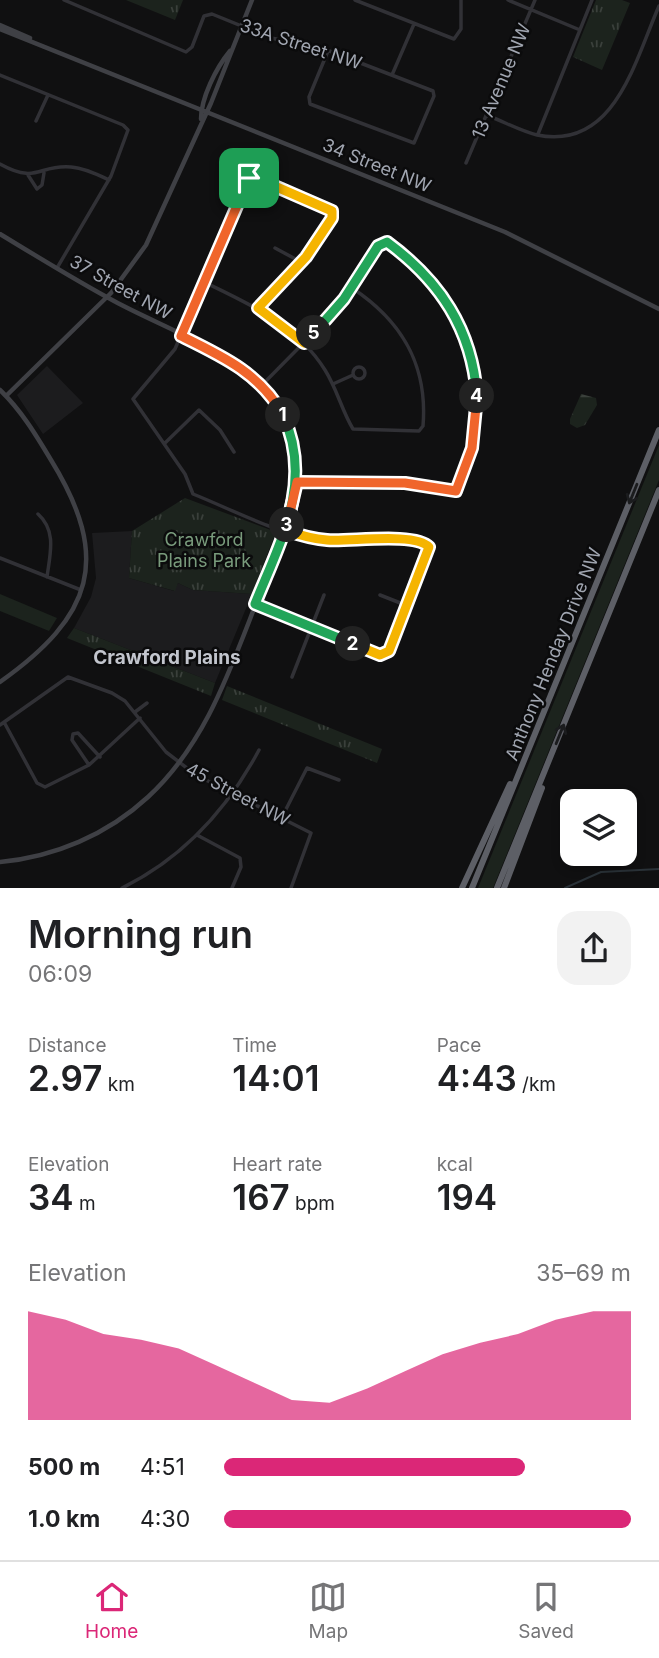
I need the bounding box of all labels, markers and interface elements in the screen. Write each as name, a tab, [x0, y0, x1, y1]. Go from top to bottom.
street label: 33A Street NW	[237, 14, 365, 74]
street label: 13 Avenue NW	[467, 20, 535, 142]
street label: 34 Street NW	[320, 134, 434, 196]
pin	[219, 148, 279, 208]
icon: arrive	[230, 159, 268, 197]
street label: 37 Street NW	[66, 250, 176, 324]
pin: 5	[296, 316, 332, 350]
text: 5	[307, 321, 320, 344]
pin: 4	[460, 378, 494, 414]
text: 4	[470, 384, 483, 407]
pin: 1	[266, 398, 300, 432]
text: 1	[278, 403, 287, 426]
one-way arrow	[626, 482, 639, 504]
pin: 3	[270, 508, 304, 542]
text: 3	[280, 513, 293, 536]
park label: Crawford Plains Park	[157, 529, 251, 571]
street label: Anthony Henday Drive NW	[501, 544, 605, 763]
pin: 2	[336, 626, 370, 662]
text: 2	[347, 632, 358, 655]
district label: Crawford Plains	[93, 646, 241, 669]
one-way arrow	[554, 724, 567, 745]
street label: 45 Street NW	[182, 758, 294, 830]
map controls	[560, 789, 637, 866]
button: layers	[560, 789, 637, 866]
text: Morning run	[28, 911, 253, 957]
button: share	[557, 911, 631, 985]
text: 06:09	[28, 960, 92, 988]
text: Distance	[28, 1034, 106, 1057]
text: Time	[232, 1034, 277, 1057]
text: Pace	[437, 1034, 481, 1057]
text: 2.97	[28, 1057, 102, 1099]
text: 14:01	[232, 1057, 320, 1099]
text: 4:43	[437, 1057, 517, 1099]
text: km	[102, 1073, 135, 1096]
text: /km	[517, 1073, 556, 1096]
text: Elevation	[28, 1153, 109, 1176]
text: Heart rate	[232, 1153, 322, 1176]
text: kcal	[437, 1153, 473, 1176]
text: 34	[28, 1176, 74, 1218]
text: 167	[232, 1176, 290, 1218]
text: 194	[437, 1176, 497, 1218]
text: m	[74, 1192, 96, 1215]
text: bpm	[290, 1192, 335, 1215]
text: Elevation	[28, 1259, 127, 1287]
text: 35–69 m	[536, 1259, 631, 1287]
text: 500 m	[28, 1453, 100, 1481]
text: 4:51	[140, 1453, 185, 1481]
text: 1.0 km	[28, 1505, 100, 1533]
text: 4:30	[140, 1505, 190, 1533]
tab: Home	[85, 1578, 138, 1643]
tab: Map	[309, 1578, 348, 1643]
tab: Saved	[518, 1578, 574, 1643]

